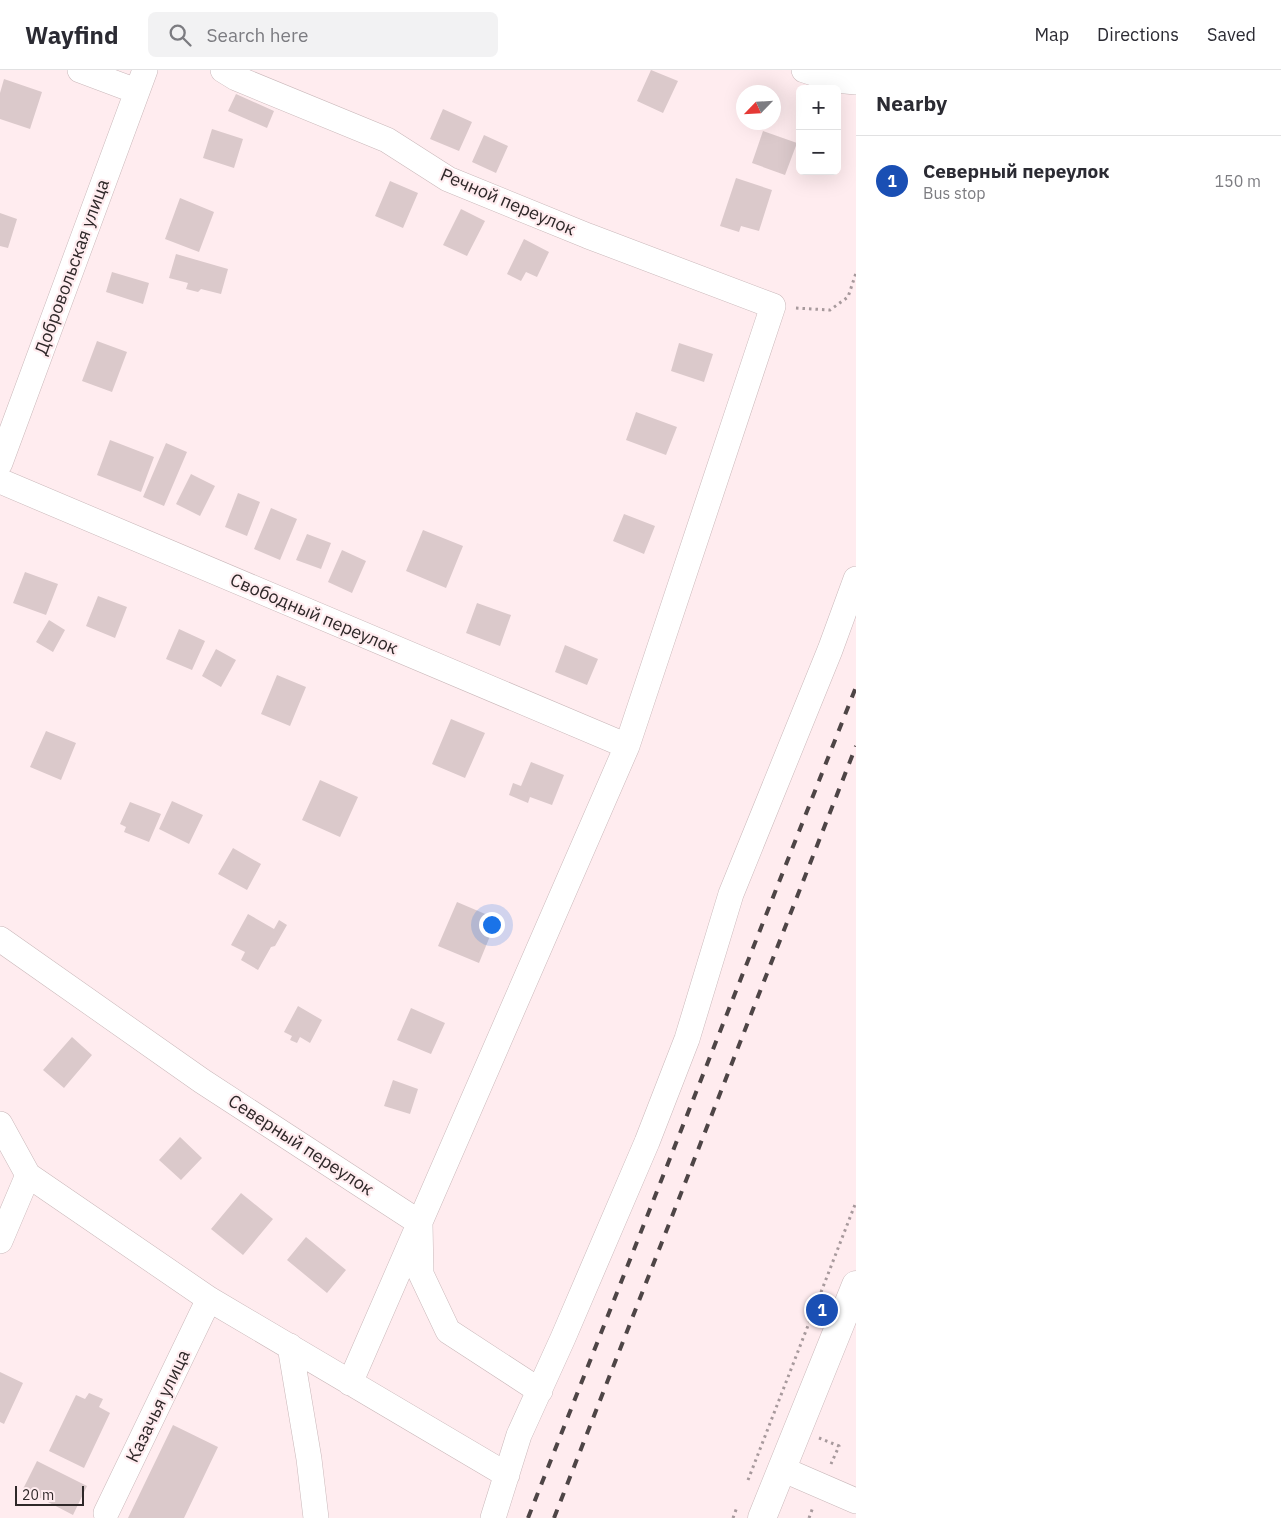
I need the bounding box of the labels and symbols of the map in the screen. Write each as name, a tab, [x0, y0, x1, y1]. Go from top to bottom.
north arrow	[736, 85, 781, 130]
street label: Речной переулок	[437, 163, 579, 240]
street label: Добровольская улица	[29, 175, 114, 358]
street label: Свободный переулок	[227, 568, 402, 659]
your location	[479, 912, 505, 938]
street label: Северный переулок	[224, 1089, 379, 1200]
pin: 1	[806, 1291, 838, 1329]
street label: Казачья улица	[120, 1345, 195, 1466]
scale bar	[15, 1483, 84, 1506]

